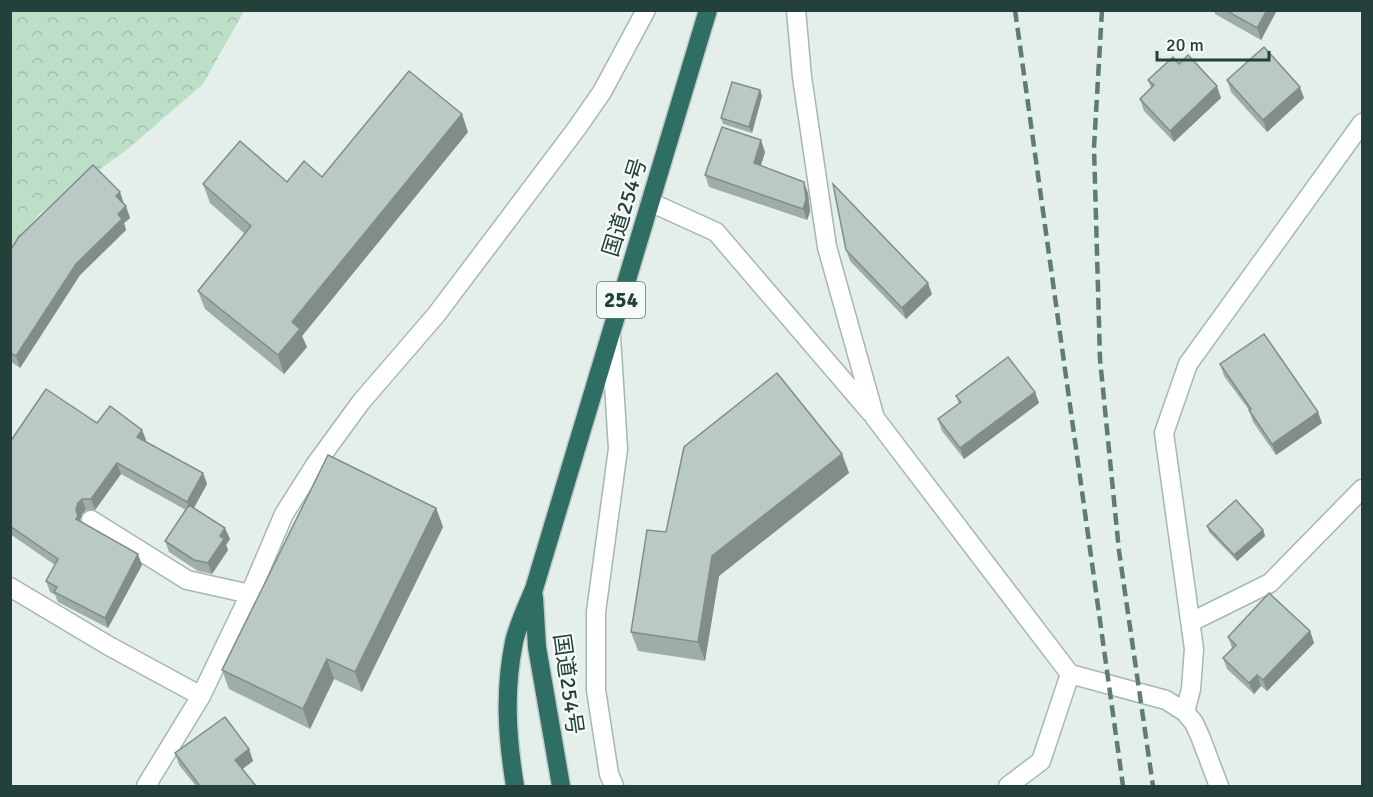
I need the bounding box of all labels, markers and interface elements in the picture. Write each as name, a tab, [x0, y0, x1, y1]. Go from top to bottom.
scale bar	[1157, 24, 1270, 62]
text: 20 m	[1166, 34, 1204, 56]
street label: 国道254号	[597, 155, 652, 260]
road number: 254	[597, 282, 645, 318]
street label: 国道254号	[548, 632, 589, 736]

